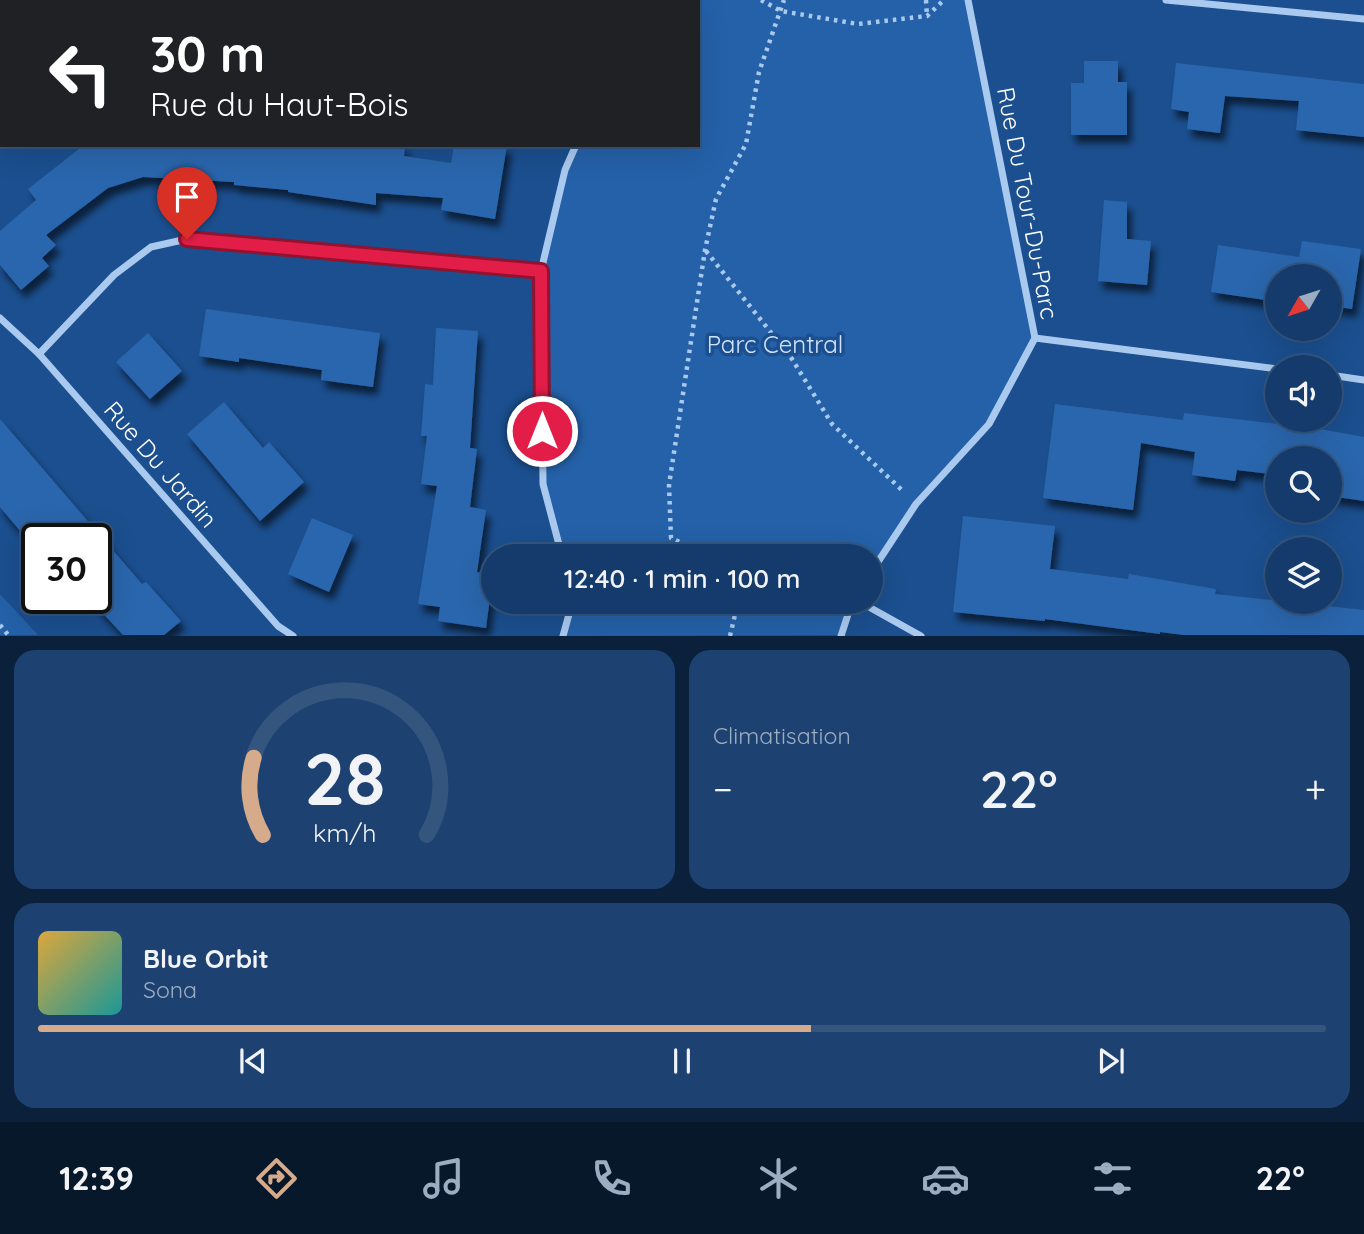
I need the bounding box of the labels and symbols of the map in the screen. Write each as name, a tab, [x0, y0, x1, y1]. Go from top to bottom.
street label: Rue Du Tour-Du-Parc	[991, 85, 1065, 321]
pin	[157, 167, 217, 239]
north arrow	[1265, 264, 1342, 341]
park label: Parc Central	[707, 329, 843, 359]
position arrow	[505, 394, 579, 468]
street label: Rue Du Jardin	[98, 395, 224, 533]
speed limit sign: 30	[21, 523, 112, 614]

